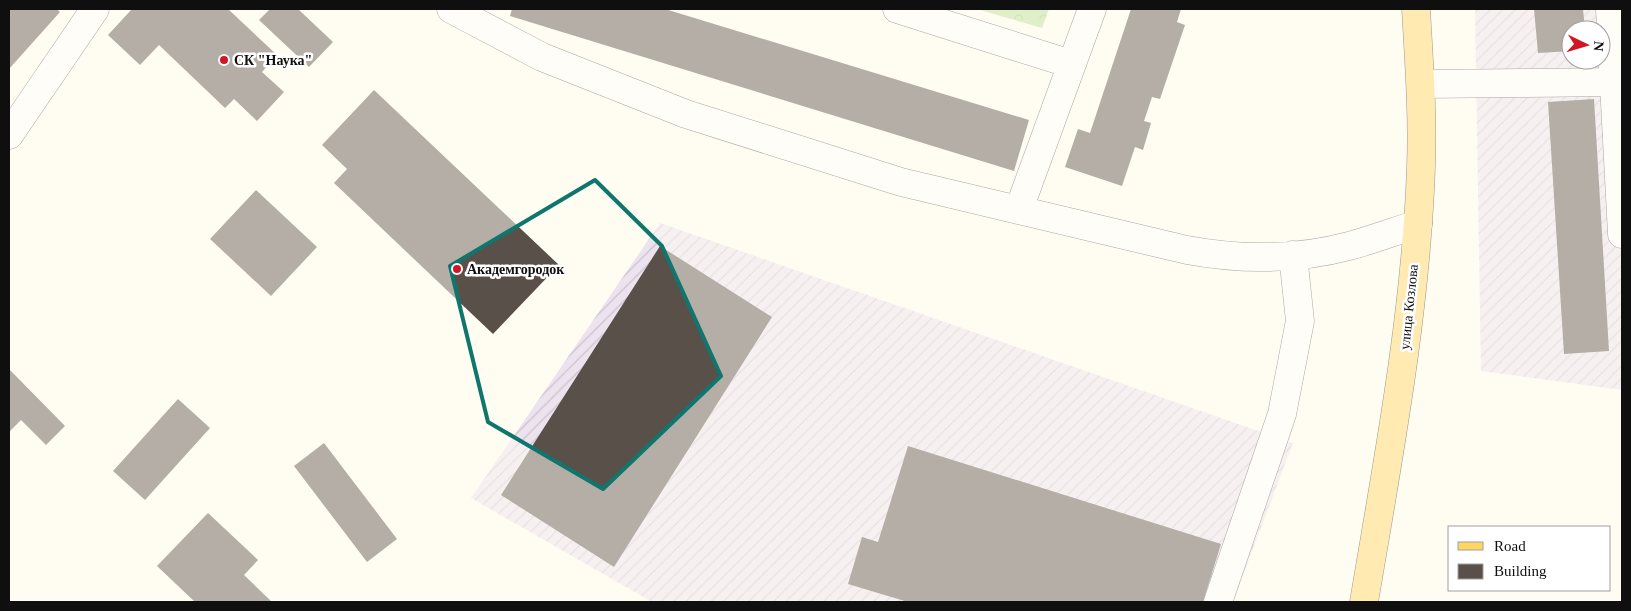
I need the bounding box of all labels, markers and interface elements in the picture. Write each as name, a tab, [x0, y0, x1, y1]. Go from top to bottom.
north arrow	[1561, 20, 1611, 70]
text: N	[1591, 40, 1606, 52]
place label: СК "Наука"	[234, 53, 312, 68]
marker: СК "Наука"	[218, 54, 230, 66]
place label: Академгородок	[467, 262, 565, 277]
marker: Академгородок	[451, 263, 463, 275]
street label: улица Козлова	[1397, 263, 1421, 350]
legend	[1448, 526, 1611, 591]
text: Road	[1494, 538, 1526, 554]
text: Building	[1494, 563, 1547, 579]

